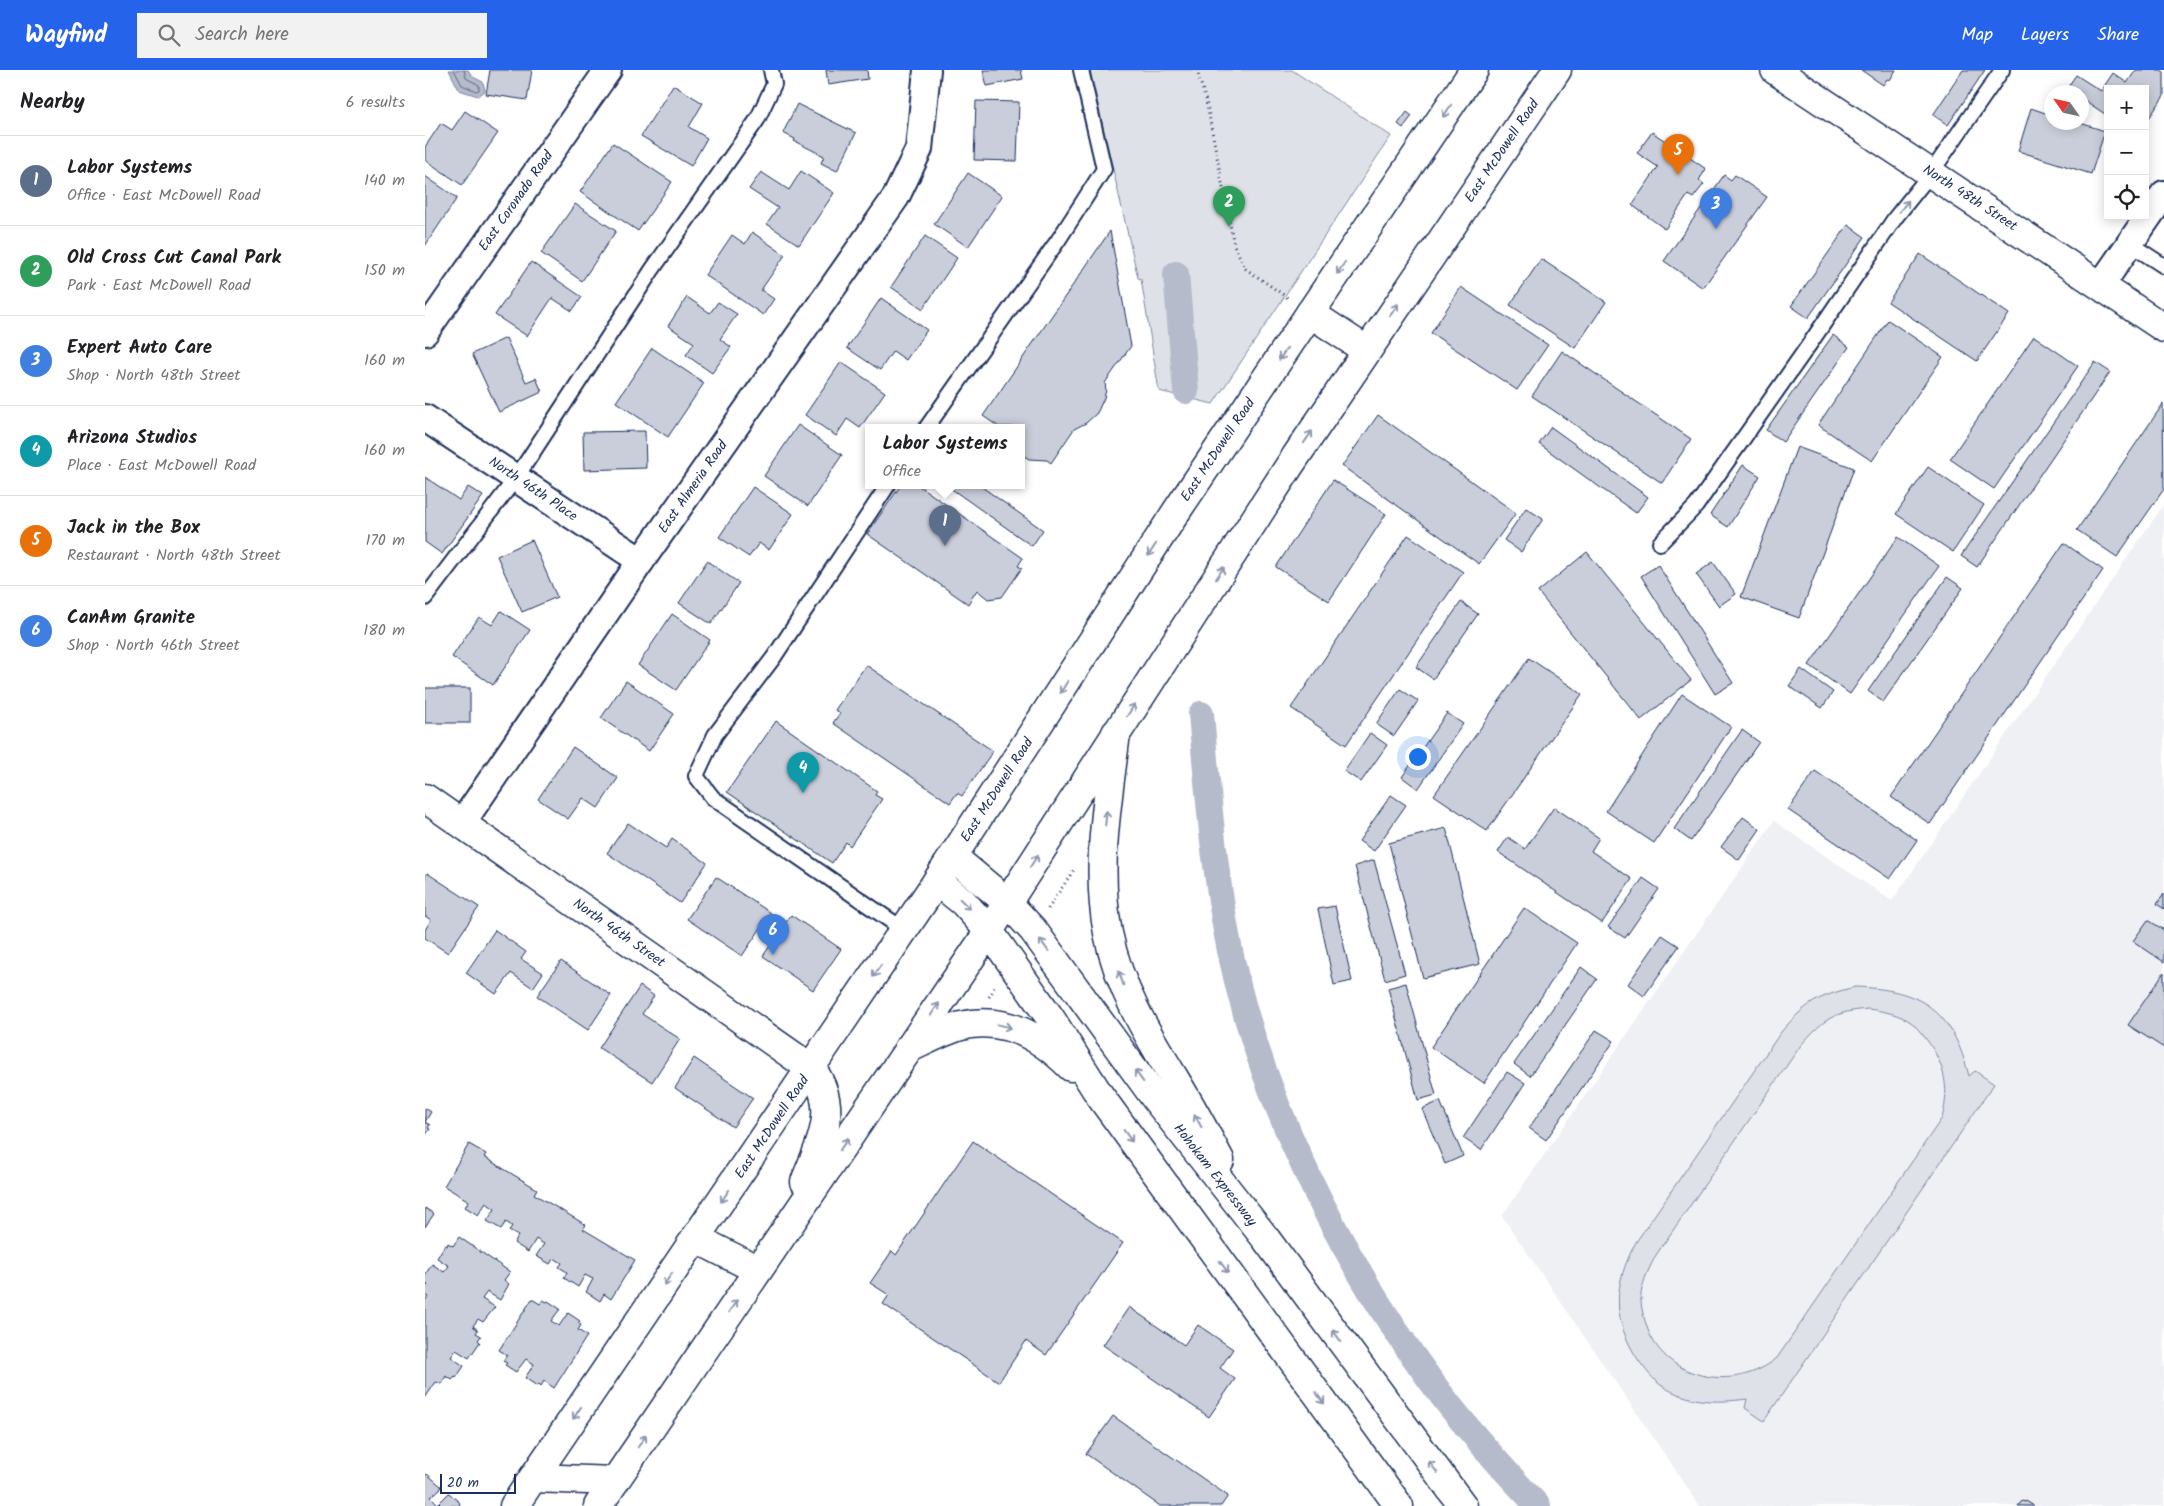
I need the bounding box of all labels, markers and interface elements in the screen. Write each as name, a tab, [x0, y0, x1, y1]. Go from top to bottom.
search box	[137, 13, 487, 58]
text: Wayfind	[25, 16, 107, 55]
text: Search here	[195, 20, 289, 50]
icon: search	[155, 21, 183, 49]
text: Map	[1962, 21, 1993, 50]
text: Layers	[2021, 21, 2069, 50]
text: Share	[2097, 21, 2139, 50]
north arrow	[2044, 85, 2089, 130]
map controls	[2104, 85, 2149, 220]
button: +	[2104, 85, 2149, 130]
text: Nearby	[20, 86, 85, 119]
text: 6 results	[346, 90, 405, 115]
street label: East McDowell Road	[1459, 94, 1545, 207]
one-way arrow	[1442, 103, 1452, 117]
button: −	[2104, 130, 2149, 175]
pin: 5	[1662, 134, 1694, 175]
street label: East Coronado Road	[473, 145, 560, 256]
text: Labor Systems	[67, 153, 192, 183]
street label: North 48th Street	[1918, 159, 2022, 237]
text: 1	[34, 168, 38, 193]
text: 140 m	[364, 168, 405, 193]
button: locate	[2104, 175, 2149, 220]
text: Office · East McDowell Road	[67, 183, 260, 208]
pin: 2	[1213, 186, 1245, 227]
pin: 3	[1700, 188, 1732, 229]
one-way arrow	[1899, 200, 1910, 213]
text: Old Cross Cut Canal Park	[67, 243, 281, 273]
text: 2	[31, 258, 41, 283]
text: 150 m	[364, 258, 405, 283]
one-way arrow	[1336, 261, 1346, 275]
text: Park · East McDowell Road	[67, 273, 251, 298]
one-way arrow	[1389, 303, 1399, 317]
text: Expert Auto Care	[67, 333, 212, 363]
one-way arrow	[1278, 346, 1288, 360]
text: 3	[32, 348, 40, 373]
text: 160 m	[364, 348, 405, 373]
text: Shop · North 48th Street	[67, 363, 240, 388]
street label: East McDowell Road	[1175, 393, 1261, 506]
text: Arizona Studios	[67, 423, 197, 453]
popup	[865, 424, 1025, 489]
text: Labor Systems	[882, 429, 1008, 459]
one-way arrow	[1304, 431, 1314, 445]
street label: East Almeria Road	[653, 435, 734, 538]
text: 4	[32, 438, 40, 463]
text: 160 m	[364, 438, 405, 463]
street label: North 46th Place	[484, 451, 582, 527]
text: Place · East McDowell Road	[67, 453, 256, 478]
text: Office	[882, 459, 921, 484]
pin: 1	[929, 505, 961, 546]
text: Jack in the Box	[67, 513, 200, 543]
text: 5	[32, 528, 40, 553]
text: 170 m	[365, 528, 405, 553]
text: Restaurant · North 48th Street	[67, 543, 281, 568]
one-way arrow	[1146, 543, 1156, 557]
one-way arrow	[1215, 567, 1225, 581]
text: CanAm Granite	[67, 603, 195, 633]
text: 6	[32, 618, 40, 643]
text: 180 m	[363, 618, 405, 643]
text: Shop · North 46th Street	[67, 633, 240, 658]
one-way arrow	[1058, 679, 1068, 693]
one-way arrow	[1127, 703, 1137, 717]
street label: East McDowell Road	[955, 733, 1040, 847]
your location	[1405, 744, 1431, 770]
pin: 4	[787, 752, 819, 793]
one-way arrow	[1101, 810, 1111, 826]
one-way arrow	[1029, 855, 1039, 869]
street label: North 46th Street	[568, 893, 670, 973]
one-way arrow	[959, 898, 971, 910]
pin: 6	[757, 914, 789, 955]
one-way arrow	[1039, 938, 1049, 952]
one-way arrow	[872, 964, 882, 978]
one-way arrow	[1116, 971, 1126, 987]
one-way arrow	[930, 1003, 940, 1017]
one-way arrow	[996, 1022, 1012, 1031]
street label: East McDowell Road	[729, 1070, 815, 1183]
one-way arrow	[1134, 1070, 1144, 1084]
one-way arrow	[1193, 1114, 1203, 1128]
street label: Hohokam Expressway	[1168, 1119, 1263, 1232]
one-way arrow	[1123, 1129, 1133, 1143]
one-way arrow	[839, 1137, 849, 1151]
one-way arrow	[720, 1188, 730, 1202]
one-way arrow	[1219, 1260, 1229, 1274]
one-way arrow	[663, 1271, 673, 1285]
one-way arrow	[728, 1299, 739, 1313]
one-way arrow	[1332, 1329, 1342, 1343]
one-way arrow	[1314, 1391, 1325, 1404]
one-way arrow	[572, 1406, 582, 1420]
one-way arrow	[637, 1434, 647, 1448]
one-way arrow	[1428, 1460, 1438, 1474]
scale bar	[440, 1471, 516, 1494]
text: 20 m	[447, 1472, 479, 1494]

